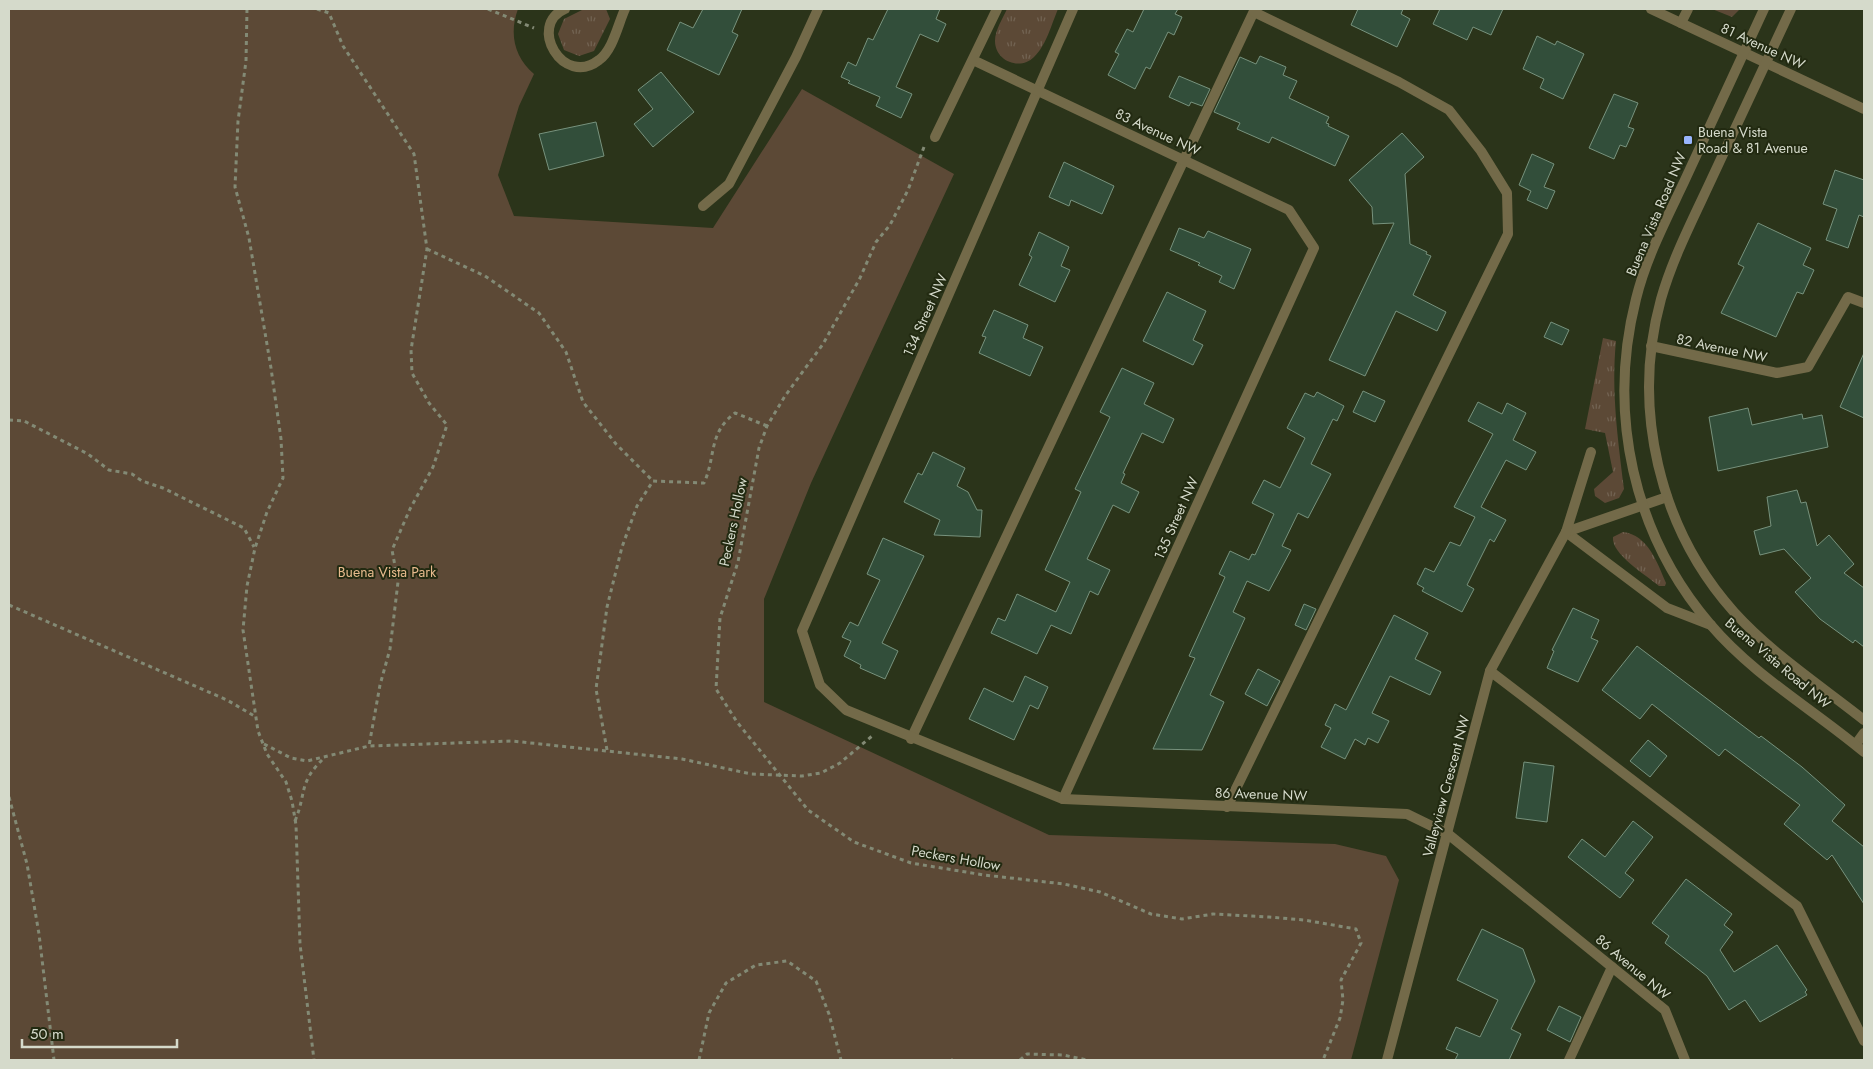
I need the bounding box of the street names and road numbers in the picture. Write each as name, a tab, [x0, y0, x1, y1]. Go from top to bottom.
street label: 81 Avenue NW	[1718, 18, 1808, 74]
street label: 83 Avenue NW	[1112, 103, 1204, 161]
street label: Buena Vista Road NW	[1621, 149, 1691, 279]
street label: 134 Street NW	[898, 270, 952, 360]
street label: 82 Avenue NW	[1675, 329, 1769, 367]
street label: 135 Street NW	[1149, 473, 1203, 562]
street label: Peckers Hollow	[714, 475, 752, 568]
street label: Buena Vista Road NW	[1721, 613, 1835, 713]
street label: Valleyview Crescent NW	[1417, 713, 1475, 859]
street label: 86 Avenue NW	[1214, 782, 1308, 806]
street label: Peckers Hollow	[910, 840, 1003, 876]
street label: 86 Avenue NW	[1591, 930, 1675, 1004]

